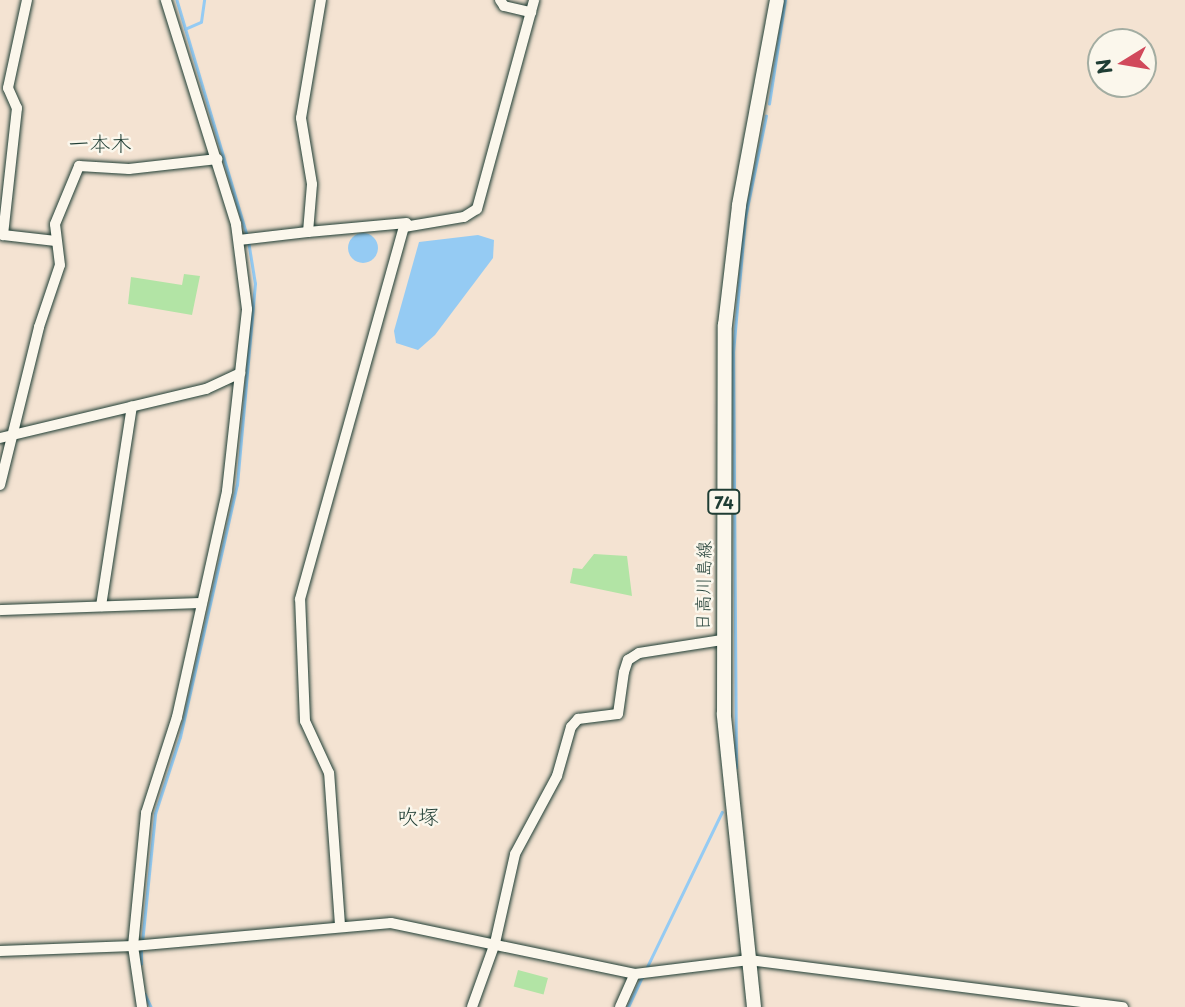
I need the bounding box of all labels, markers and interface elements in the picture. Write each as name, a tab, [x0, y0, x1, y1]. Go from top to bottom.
north arrow	[1087, 28, 1157, 98]
text: N	[1088, 57, 1119, 77]
district label: 一本木	[69, 129, 131, 155]
road number: 74	[706, 489, 742, 514]
street label: 日高川島線	[691, 541, 715, 631]
district label: 吹塚	[397, 802, 439, 828]

